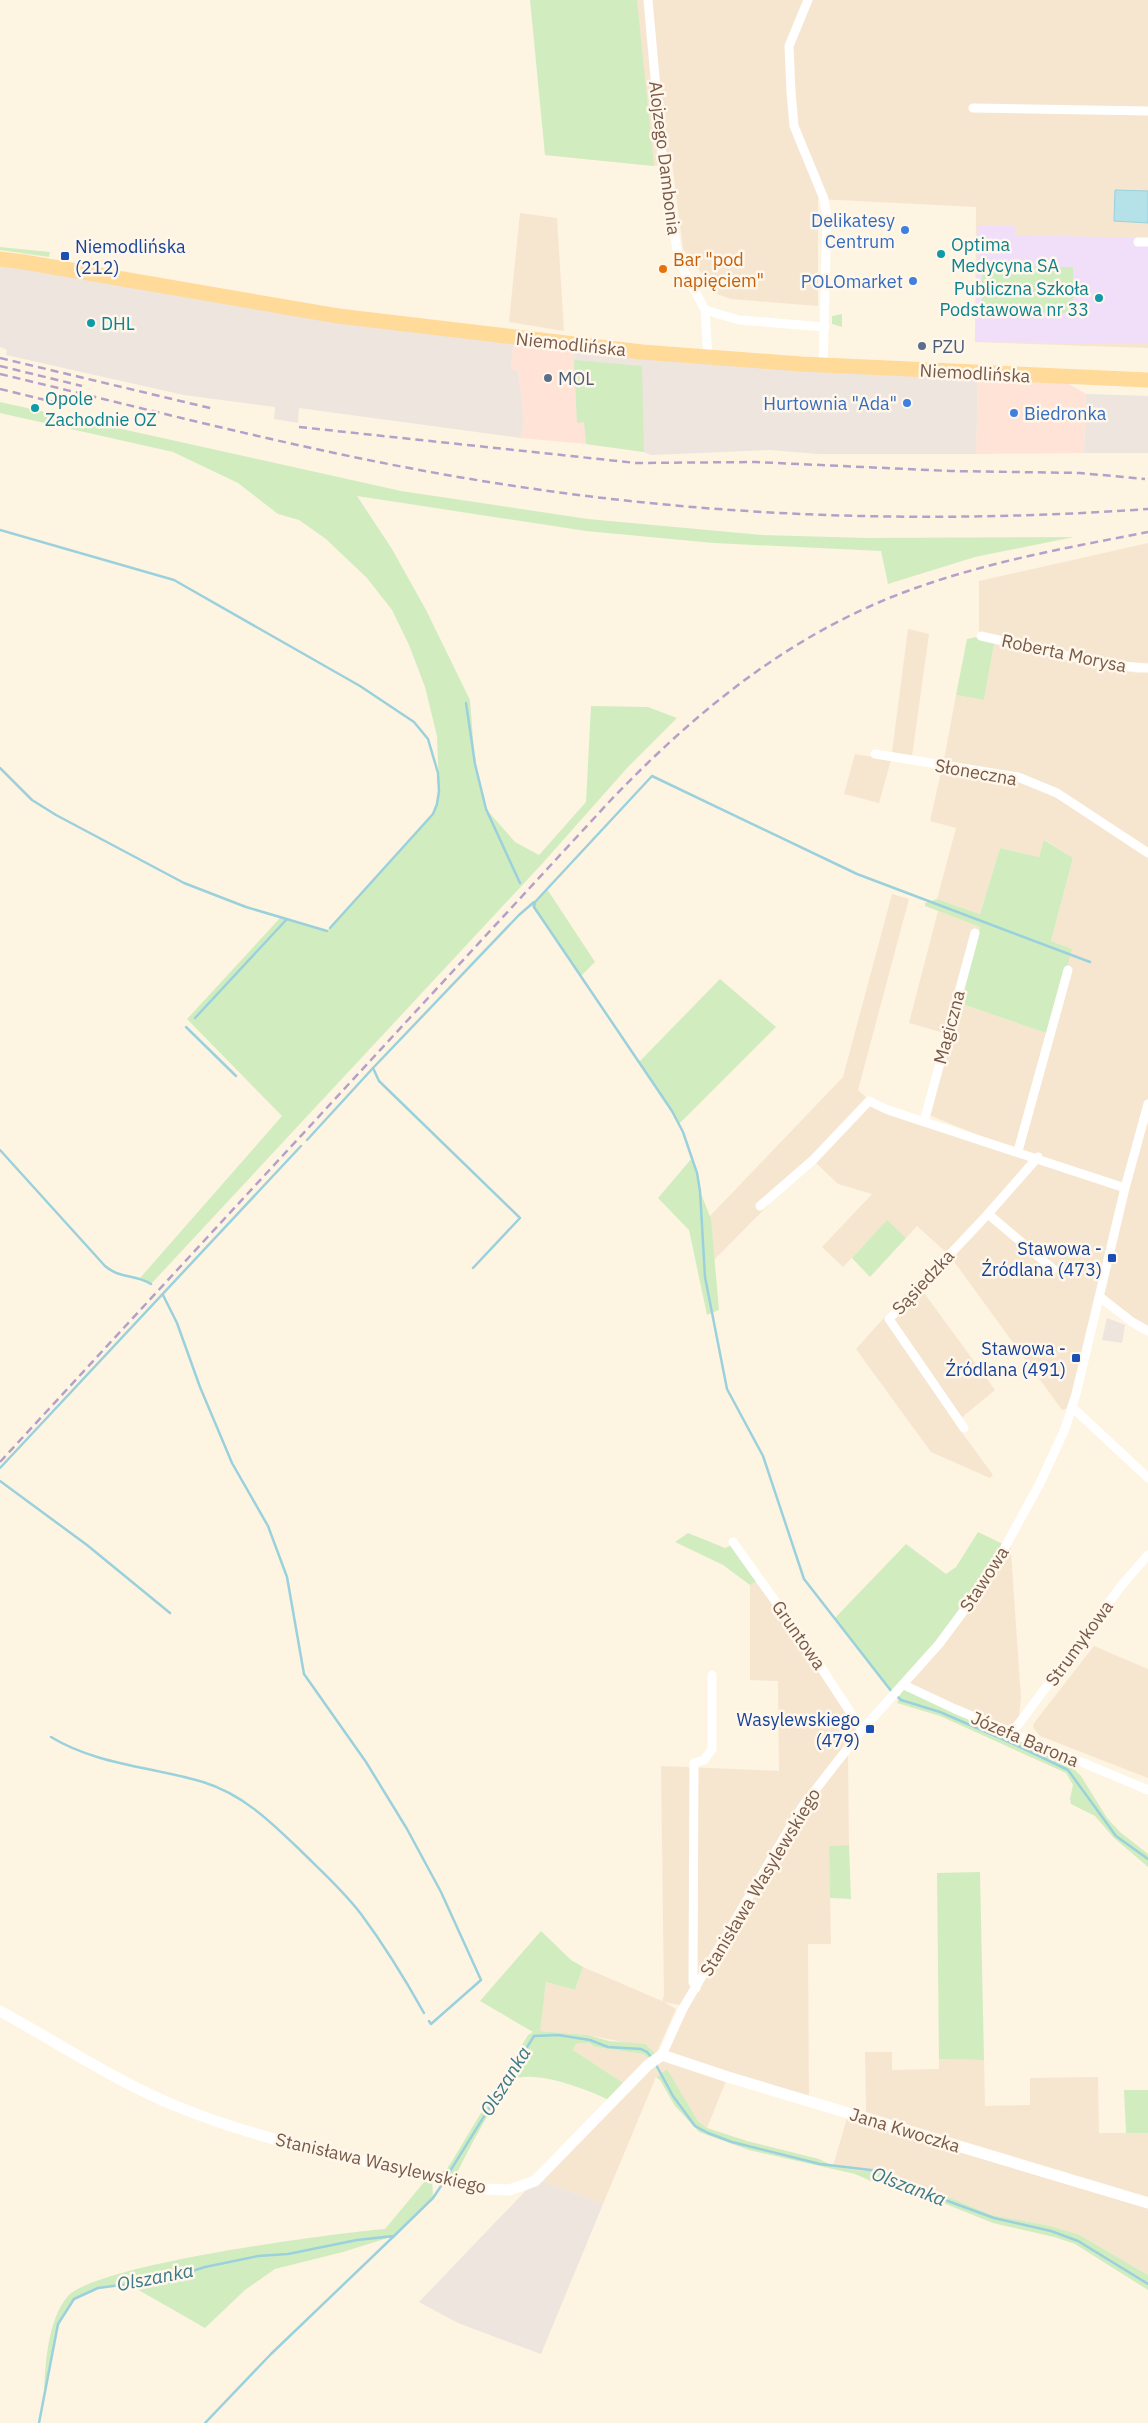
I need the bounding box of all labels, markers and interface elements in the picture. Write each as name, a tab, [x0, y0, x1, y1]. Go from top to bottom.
street label: Alojzego Dambonia	[644, 80, 686, 237]
place label: Delikatesy Centrum	[811, 209, 895, 253]
marker: Delikatesy Centrum	[899, 224, 911, 236]
place label: Optima Medycyna SA	[951, 233, 1059, 277]
place label: Niemodlińska (212)	[75, 235, 186, 279]
place label: Bar "pod napięciem"	[673, 248, 764, 292]
marker: Optima Medycyna SA	[935, 248, 947, 260]
marker: Niemodlińska (212)	[59, 250, 71, 262]
marker: Bar "pod napięciem"	[657, 263, 669, 275]
place label: POLOmarket	[801, 270, 903, 293]
marker: POLOmarket	[907, 275, 919, 287]
place label: Publiczna Szkoła Podstawowa nr 33	[939, 277, 1089, 321]
marker: Publiczna Szkoła Podstawowa nr 33	[1093, 292, 1105, 304]
place label: DHL	[101, 312, 135, 335]
marker: DHL	[85, 317, 97, 329]
street label: Niemodlińska	[515, 327, 628, 361]
place label: PZU	[932, 335, 965, 358]
marker: PZU	[916, 340, 928, 352]
street label: Niemodlińska	[919, 359, 1031, 387]
place label: MOL	[558, 367, 594, 390]
marker: MOL	[542, 372, 554, 384]
place label: Opole Zachodnie OZ	[45, 387, 157, 431]
place label: Hurtownia "Ada"	[763, 392, 897, 415]
marker: Hurtownia "Ada"	[901, 397, 913, 409]
marker: Opole Zachodnie OZ	[29, 402, 41, 414]
place label: Biedronka	[1024, 402, 1107, 425]
marker: Biedronka	[1008, 407, 1020, 419]
street label: Roberta Morysa	[999, 629, 1129, 678]
street label: Słoneczna	[933, 753, 1019, 791]
street label: Magiczna	[928, 987, 970, 1066]
place label: Stawowa - Źródlana (473)	[981, 1237, 1102, 1281]
street label: Sąsiedzka	[887, 1244, 959, 1319]
marker: Stawowa - Źródlana (473)	[1106, 1252, 1118, 1264]
place label: Stawowa - Źródlana (491)	[945, 1337, 1066, 1381]
marker: Stawowa - Źródlana (491)	[1070, 1352, 1082, 1364]
street label: Stawowa	[954, 1542, 1014, 1616]
street label: Strumykowa	[1040, 1595, 1118, 1690]
street label: Gruntowa	[767, 1596, 831, 1674]
street label: Józefa Barona	[968, 1706, 1083, 1772]
place label: Wasylewskiego (479)	[737, 1708, 860, 1752]
marker: Wasylewskiego (479)	[864, 1723, 876, 1735]
street label: Stanisława Wasylewskiego	[695, 1784, 825, 1980]
water label: Olszanka	[474, 2042, 536, 2120]
street label: Jana Kwoczka	[847, 2102, 963, 2158]
street label: Stanisława Wasylewskiego	[273, 2128, 489, 2198]
water label: Olszanka	[869, 2161, 949, 2211]
water label: Olszanka	[115, 2258, 195, 2296]

